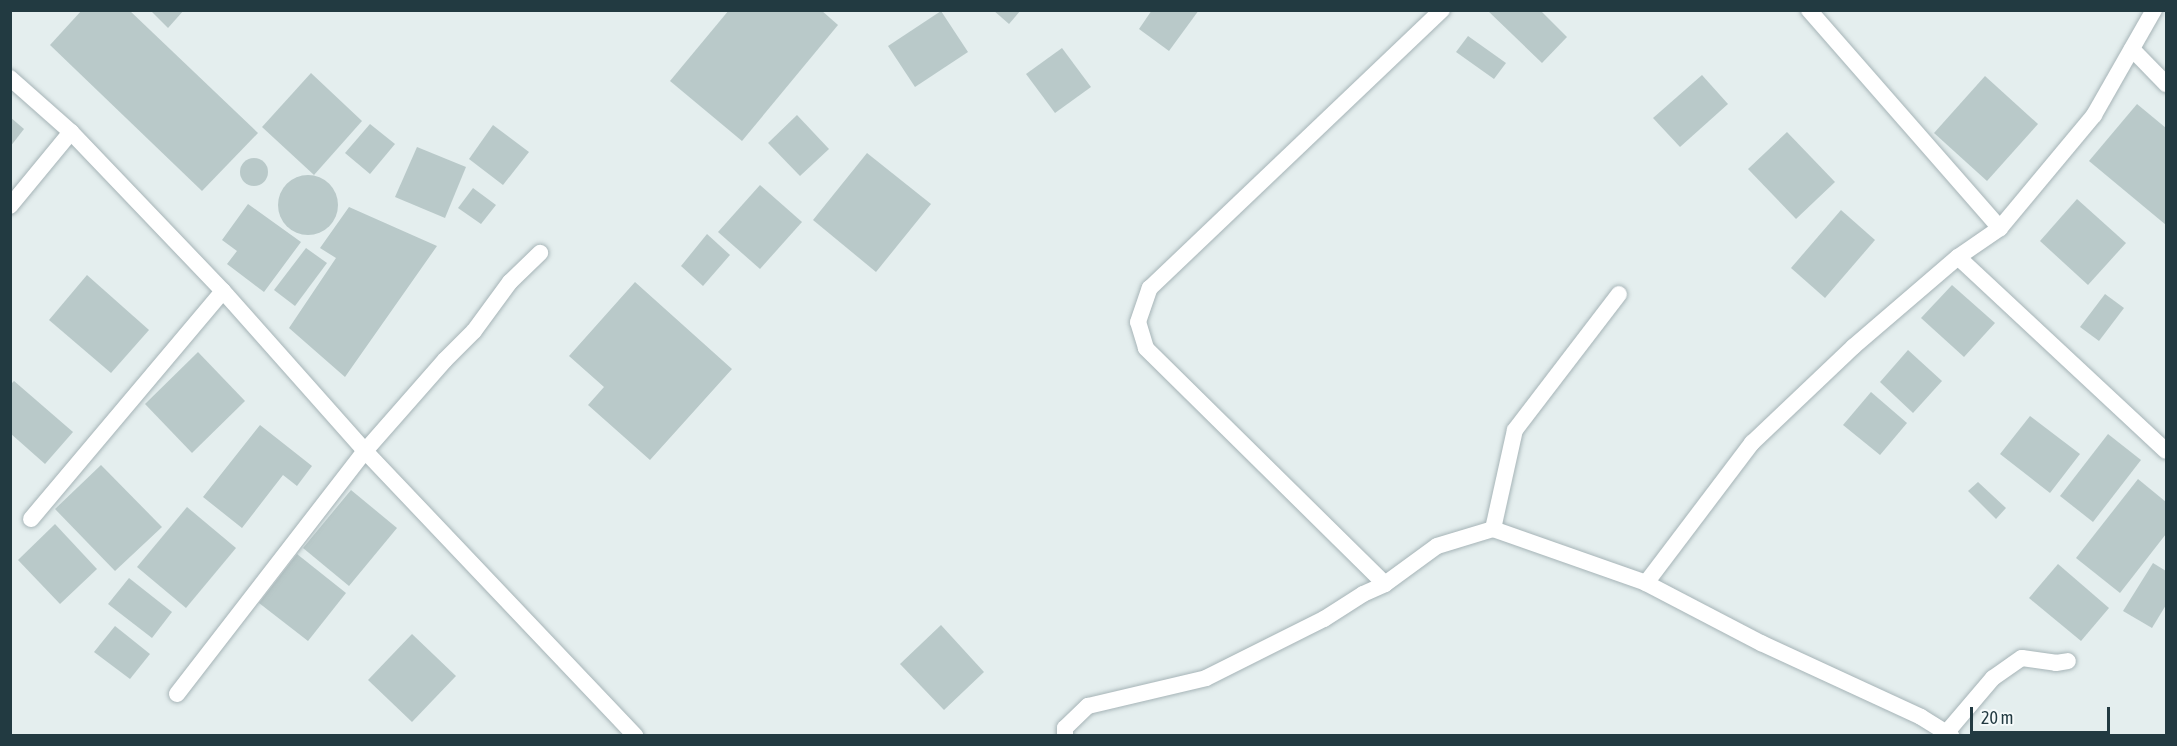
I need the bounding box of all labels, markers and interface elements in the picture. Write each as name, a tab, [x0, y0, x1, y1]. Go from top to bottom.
scale bar	[1973, 695, 2112, 733]
text: 20 m	[1981, 707, 2013, 728]

